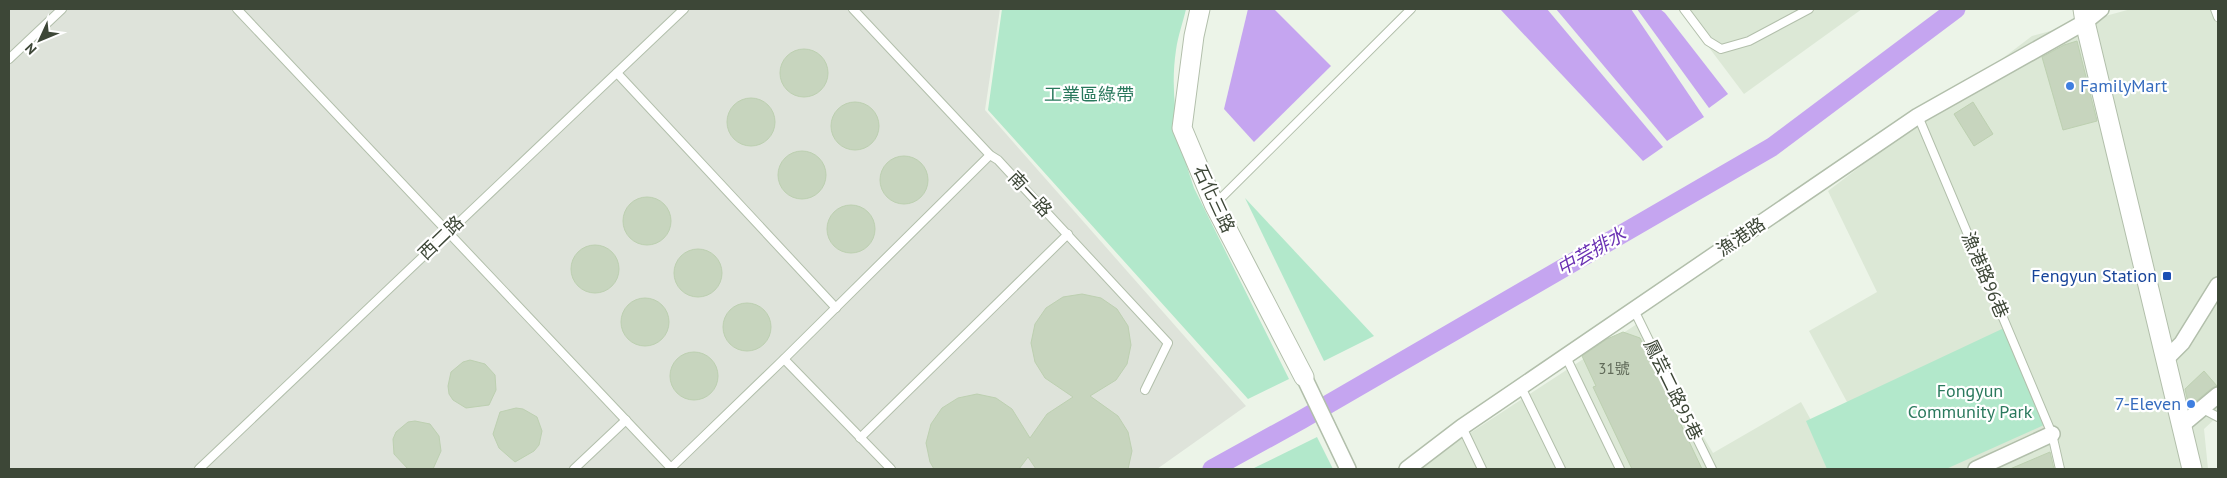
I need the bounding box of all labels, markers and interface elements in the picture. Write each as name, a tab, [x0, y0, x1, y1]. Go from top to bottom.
north arrow	[15, 15, 65, 65]
text: N	[21, 39, 40, 59]
place label: FamilyMart	[2080, 74, 2167, 97]
marker: FamilyMart	[2064, 80, 2076, 92]
park label: 工業區綠帶	[1044, 83, 1134, 106]
street label: 石化三路	[1189, 161, 1240, 236]
street label: 南一路	[1004, 166, 1057, 221]
street label: 西二路	[413, 211, 468, 265]
street label: 漁港路	[1712, 212, 1770, 261]
water label: 中芸排水	[1552, 221, 1631, 280]
street label: 漁港路96巷	[1957, 228, 2014, 321]
place label: Fengyun Station	[2031, 264, 2157, 287]
marker: Fengyun Station	[2161, 270, 2173, 282]
street label: 鳳芸二路95巷	[1639, 335, 1708, 444]
house number: 31號	[1598, 359, 1630, 378]
park label: Fongyun Community Park	[1908, 379, 2033, 423]
place label: 7-Eleven	[2115, 392, 2181, 415]
marker: 7-Eleven	[2185, 398, 2197, 410]

